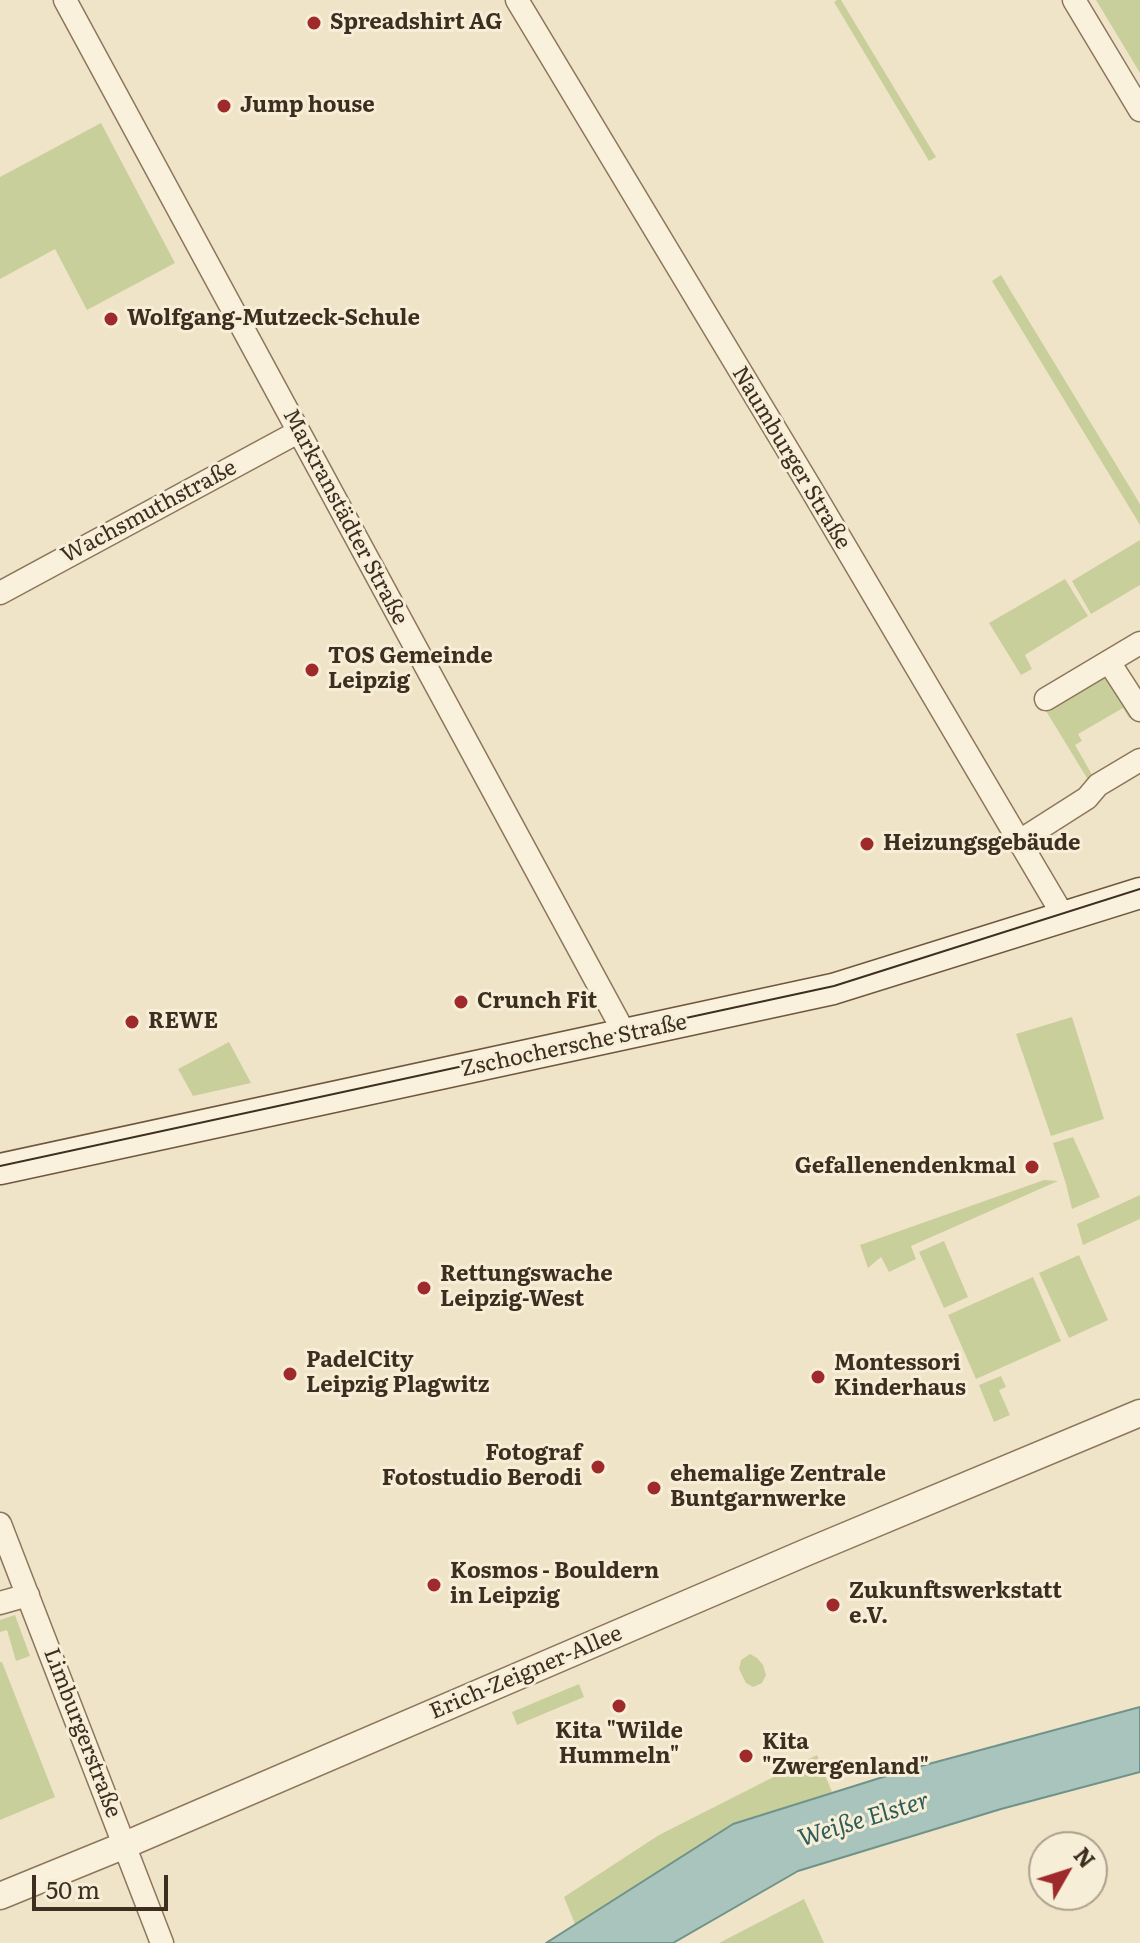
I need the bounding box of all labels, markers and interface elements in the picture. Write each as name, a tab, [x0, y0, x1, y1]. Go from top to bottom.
place label: Spreadshirt AG	[330, 10, 502, 36]
marker: Spreadshirt AG	[305, 14, 323, 32]
place label: Jump house	[240, 93, 375, 119]
marker: Jump house	[215, 97, 233, 115]
place label: Wolfgang-Mutzeck-Schule	[127, 306, 420, 332]
marker: Wolfgang-Mutzeck-Schule	[102, 310, 120, 328]
street label: Naumburger Straße	[726, 362, 856, 554]
street label: Markranstädter Straße	[277, 404, 413, 630]
street label: Wachsmuthstraße	[57, 455, 241, 569]
place label: TOS Gemeinde Leipzig	[328, 644, 493, 696]
marker: TOS Gemeinde Leipzig	[303, 661, 321, 679]
place label: Heizungsgebäude	[883, 831, 1081, 857]
marker: Heizungsgebäude	[858, 835, 876, 853]
place label: Crunch Fit	[477, 989, 597, 1015]
marker: Crunch Fit	[452, 993, 470, 1011]
place label: REWE	[148, 1009, 218, 1035]
street label: Zschochersche Straße	[459, 1009, 689, 1083]
marker: REWE	[123, 1013, 141, 1031]
place label: Gefallenendenkmal	[795, 1154, 1016, 1180]
marker: Gefallenendenkmal	[1023, 1158, 1041, 1176]
place label: Rettungswache Leipzig-West	[440, 1262, 613, 1314]
marker: Rettungswache Leipzig-West	[415, 1279, 433, 1297]
place label: PadelCity Leipzig Plagwitz	[306, 1348, 490, 1400]
place label: Montessori Kinderhaus	[834, 1351, 966, 1402]
marker: PadelCity Leipzig Plagwitz	[281, 1365, 299, 1383]
marker: Montessori Kinderhaus	[809, 1368, 827, 1386]
place label: Fotograf Fotostudio Berodi	[382, 1441, 582, 1492]
marker: Fotograf Fotostudio Berodi	[589, 1458, 607, 1476]
place label: ehemalige Zentrale Buntgarnwerke	[670, 1462, 886, 1514]
marker: ehemalige Zentrale Buntgarnwerke	[645, 1479, 663, 1497]
place label: Kosmos - Bouldern in Leipzig	[450, 1559, 659, 1610]
marker: Kosmos - Bouldern in Leipzig	[425, 1576, 443, 1594]
place label: Zukunftswerkstatt e.V.	[849, 1579, 1062, 1630]
marker: Zukunftswerkstatt e.V.	[824, 1596, 842, 1614]
street label: Erich-Zeigner-Allee	[426, 1621, 626, 1725]
street label: Limburgerstraße	[37, 1644, 127, 1822]
marker: Kita "Wilde Hummeln"	[610, 1697, 628, 1715]
place label: Kita "Wilde Hummeln"	[555, 1719, 683, 1770]
place label: Kita "Zwergenland"	[762, 1730, 929, 1782]
marker: Kita "Zwergenland"	[737, 1747, 755, 1765]
water label: Weiße Elster	[795, 1786, 933, 1854]
north arrow	[1028, 1831, 1108, 1911]
text: N	[1067, 1839, 1104, 1874]
scale bar	[36, 1859, 172, 1909]
text: 50 m	[46, 1871, 100, 1906]

